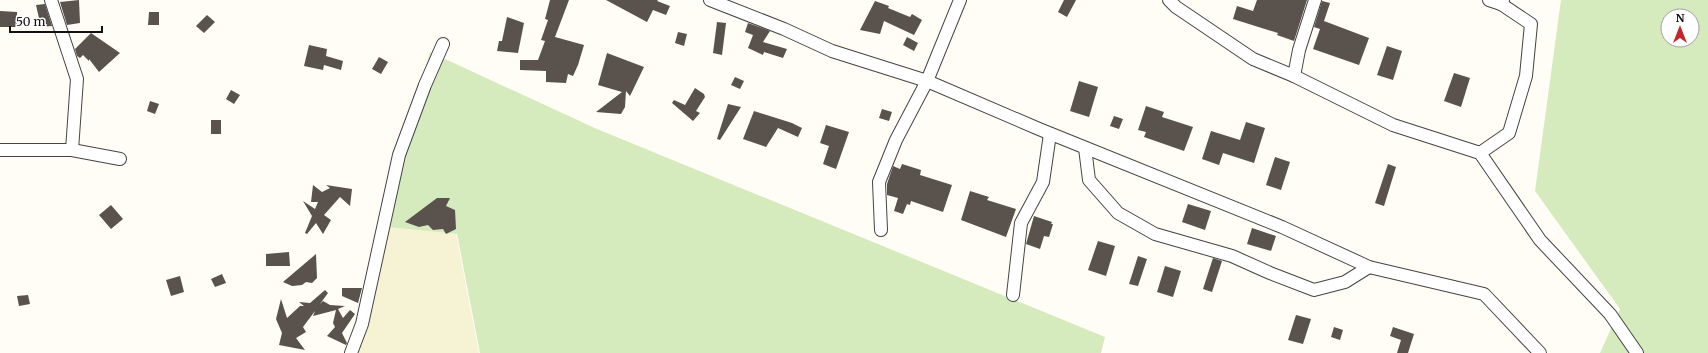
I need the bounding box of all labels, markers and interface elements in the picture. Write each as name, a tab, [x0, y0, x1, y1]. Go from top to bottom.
scale bar	[10, 8, 102, 34]
north arrow	[1660, 8, 1700, 48]
text: N	[1676, 11, 1685, 25]
text: 50 m	[16, 14, 45, 29]

